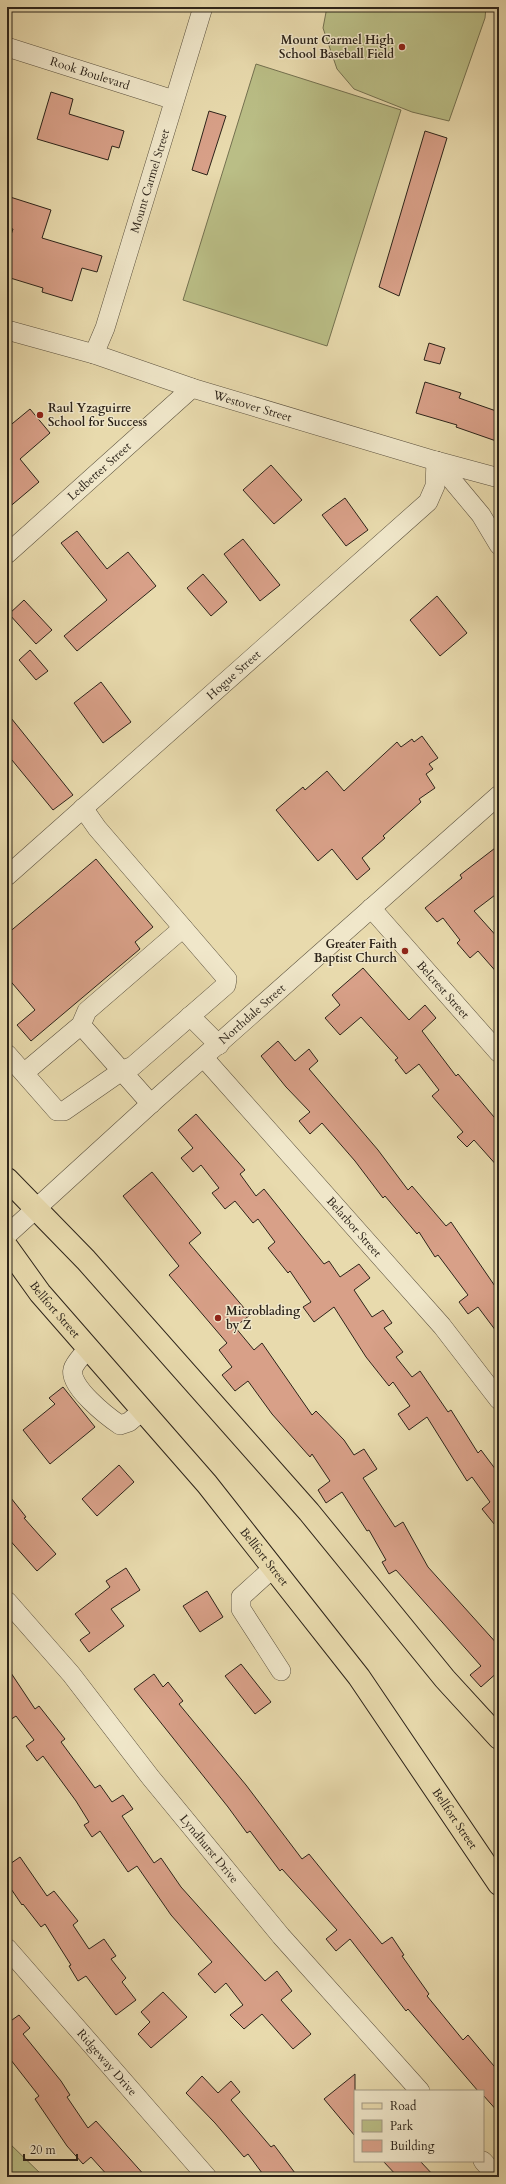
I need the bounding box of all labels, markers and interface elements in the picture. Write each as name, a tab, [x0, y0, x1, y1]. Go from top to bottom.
place label: Mount Carmel High School Baseball Field	[279, 32, 395, 62]
marker: Mount Carmel High School Baseball Field	[397, 42, 407, 52]
street label: Rook Boulevard	[48, 53, 132, 94]
street label: Mount Carmel Street	[127, 127, 173, 235]
street label: Westover Street	[210, 386, 294, 425]
place label: Raul Yzaguirre School for Success	[48, 400, 147, 430]
marker: Raul Yzaguirre School for Success	[35, 410, 45, 420]
street label: Ledbetter Street	[64, 438, 135, 504]
street label: Hogue Street	[203, 646, 264, 703]
place label: Greater Faith Baptist Church	[314, 936, 398, 966]
marker: Greater Faith Baptist Church	[400, 946, 410, 956]
street label: Belcrest Street	[413, 957, 473, 1022]
street label: Northdale Street	[215, 980, 289, 1048]
street label: Belarbor Street	[323, 1193, 385, 1261]
street label: Bellfort Street	[26, 1278, 84, 1342]
place label: Microblading by Z	[226, 1303, 301, 1333]
marker: Microblading by Z	[213, 1313, 223, 1323]
street label: Bellfort Street	[236, 1524, 292, 1589]
street label: Bellfort Street	[429, 1785, 481, 1852]
street label: Lyndhurst Drive	[176, 1811, 242, 1887]
street label: Ridgeway Drive	[73, 2026, 141, 2099]
legend	[354, 2090, 484, 2162]
text: Road	[390, 2098, 417, 2114]
text: Park	[390, 2118, 414, 2134]
scale bar	[24, 2136, 77, 2162]
text: Building	[390, 2138, 435, 2154]
text: 20 m	[30, 2142, 57, 2158]

